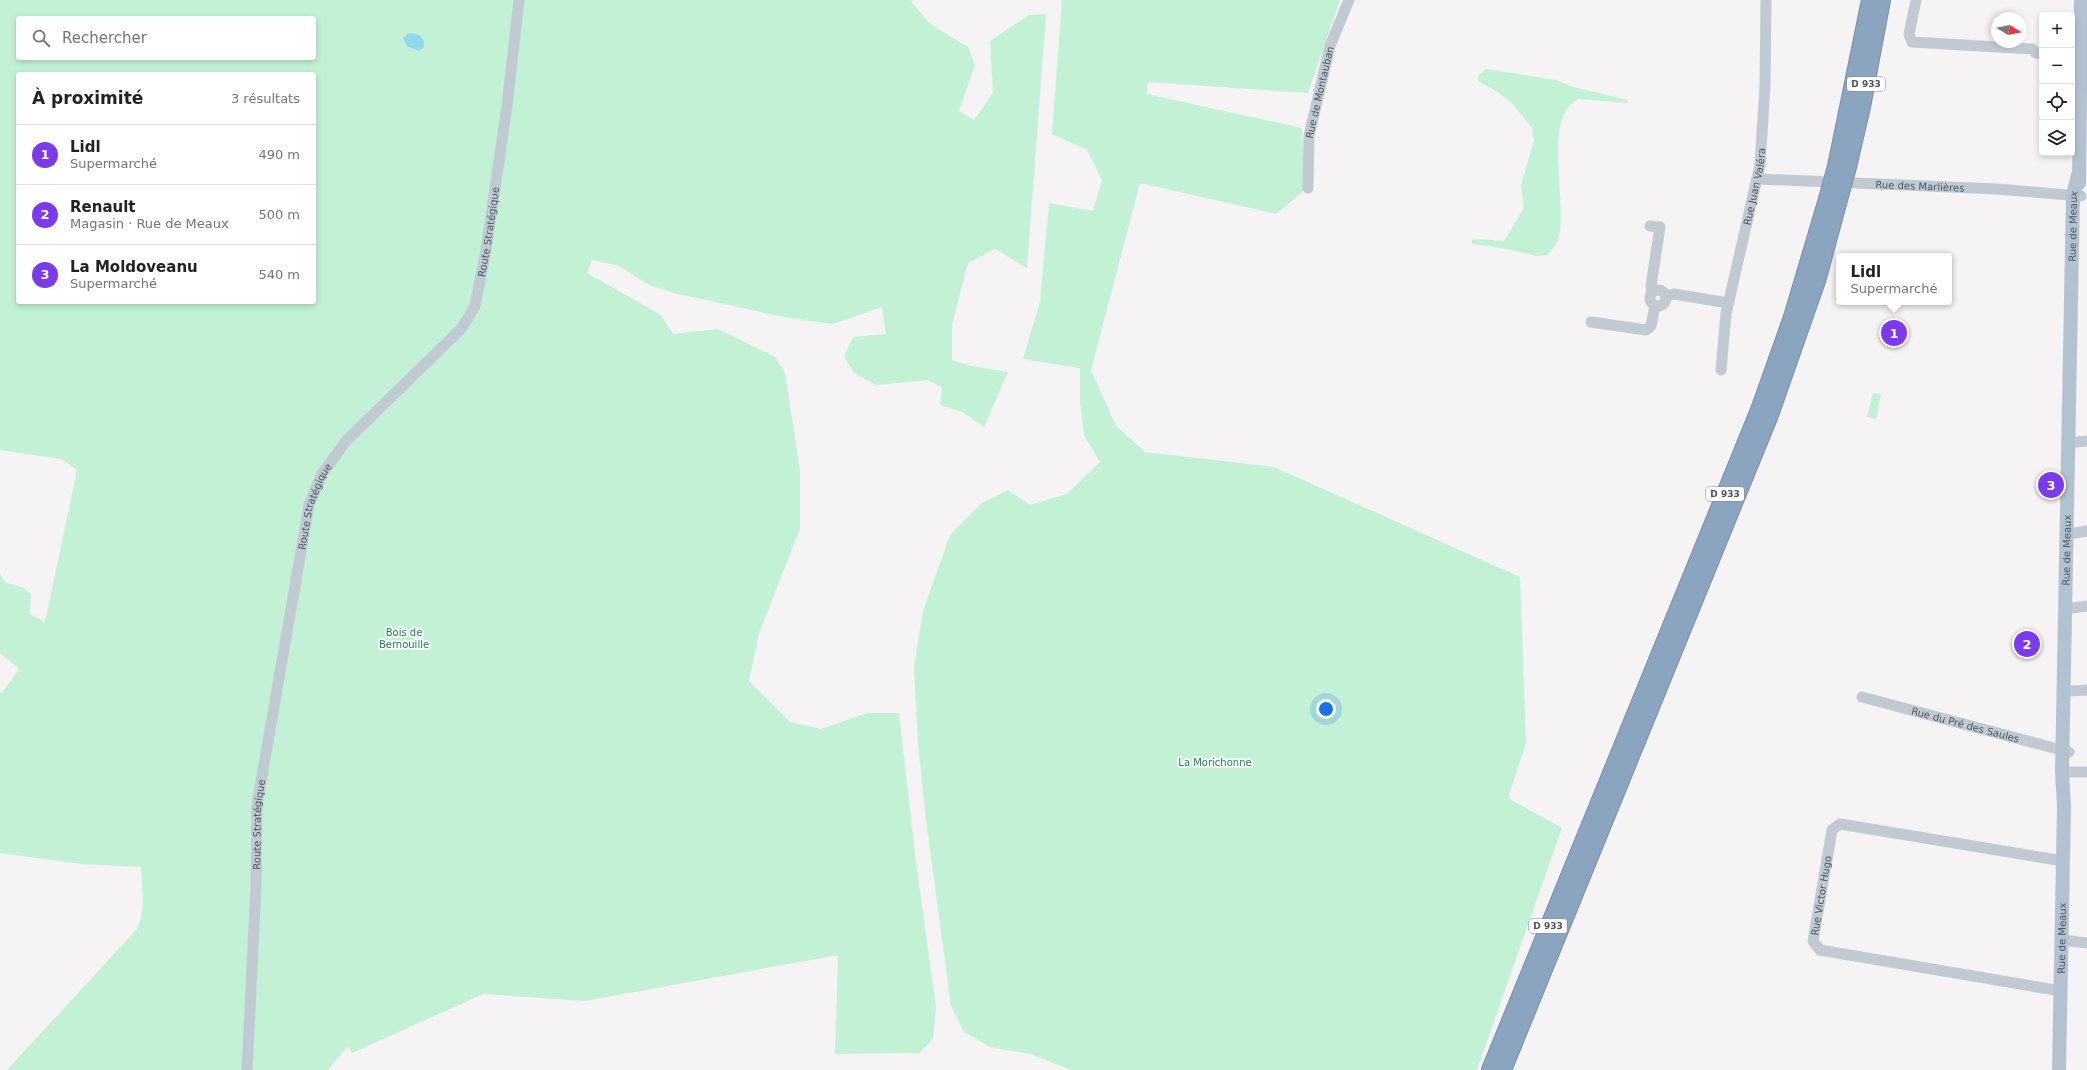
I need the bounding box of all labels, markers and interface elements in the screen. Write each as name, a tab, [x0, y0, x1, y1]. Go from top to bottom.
north arrow	[1991, 12, 2027, 48]
map controls	[2039, 12, 2075, 156]
button: +	[2039, 12, 2075, 48]
search box	[16, 16, 316, 60]
icon: search	[30, 27, 52, 49]
text: Rechercher	[62, 29, 147, 47]
street label: Rue de Montauban	[1304, 45, 1336, 139]
button: −	[2039, 48, 2075, 84]
road number: D 933	[1847, 77, 1885, 91]
button: locate	[2039, 84, 2075, 120]
text: À proximité	[32, 88, 143, 108]
text: 3 résultats	[231, 91, 300, 106]
button: layers	[2039, 120, 2075, 156]
text: Lidl	[70, 138, 101, 156]
text: 1	[40, 147, 50, 162]
text: 490 m	[258, 147, 300, 162]
street label: Rue Juan Valéra	[1741, 147, 1767, 226]
text: Supermarché	[70, 156, 157, 171]
street label: Rue des Marlières	[1875, 179, 1965, 194]
street label: Route Stratégique	[476, 186, 501, 278]
street label: Rue de Meaux	[2067, 190, 2080, 262]
text: Renault	[70, 198, 136, 216]
text: 2	[40, 207, 50, 222]
text: 500 m	[258, 207, 300, 222]
text: Magasin · Rue de Meaux	[70, 216, 229, 231]
popup	[1836, 253, 1952, 305]
text: La Moldoveanu	[70, 258, 198, 276]
text: Lidl	[1851, 263, 1881, 281]
text: 3	[40, 267, 50, 282]
text: 540 m	[258, 267, 300, 282]
text: Supermarché	[70, 276, 157, 291]
text: Supermarché	[1851, 281, 1937, 296]
pin: 1	[1881, 318, 1907, 348]
street label: Route Stratégique	[296, 461, 334, 550]
pin: 3	[2038, 470, 2064, 500]
road number: D 933	[1706, 487, 1744, 501]
street label: Rue de Meaux	[2061, 514, 2073, 586]
park label: Bois de Bernouille	[379, 627, 429, 650]
pin: 2	[2014, 629, 2040, 659]
your location	[1316, 699, 1336, 719]
street label: Rue du Pré des Saules	[1910, 705, 2020, 745]
park label: La Morichonne	[1178, 757, 1252, 768]
street label: Route Stratégique	[251, 778, 267, 870]
street label: Rue Victor Hugo	[1809, 855, 1834, 936]
street label: Rue de Meaux	[2056, 902, 2068, 974]
road number: D 933	[1529, 919, 1567, 933]

